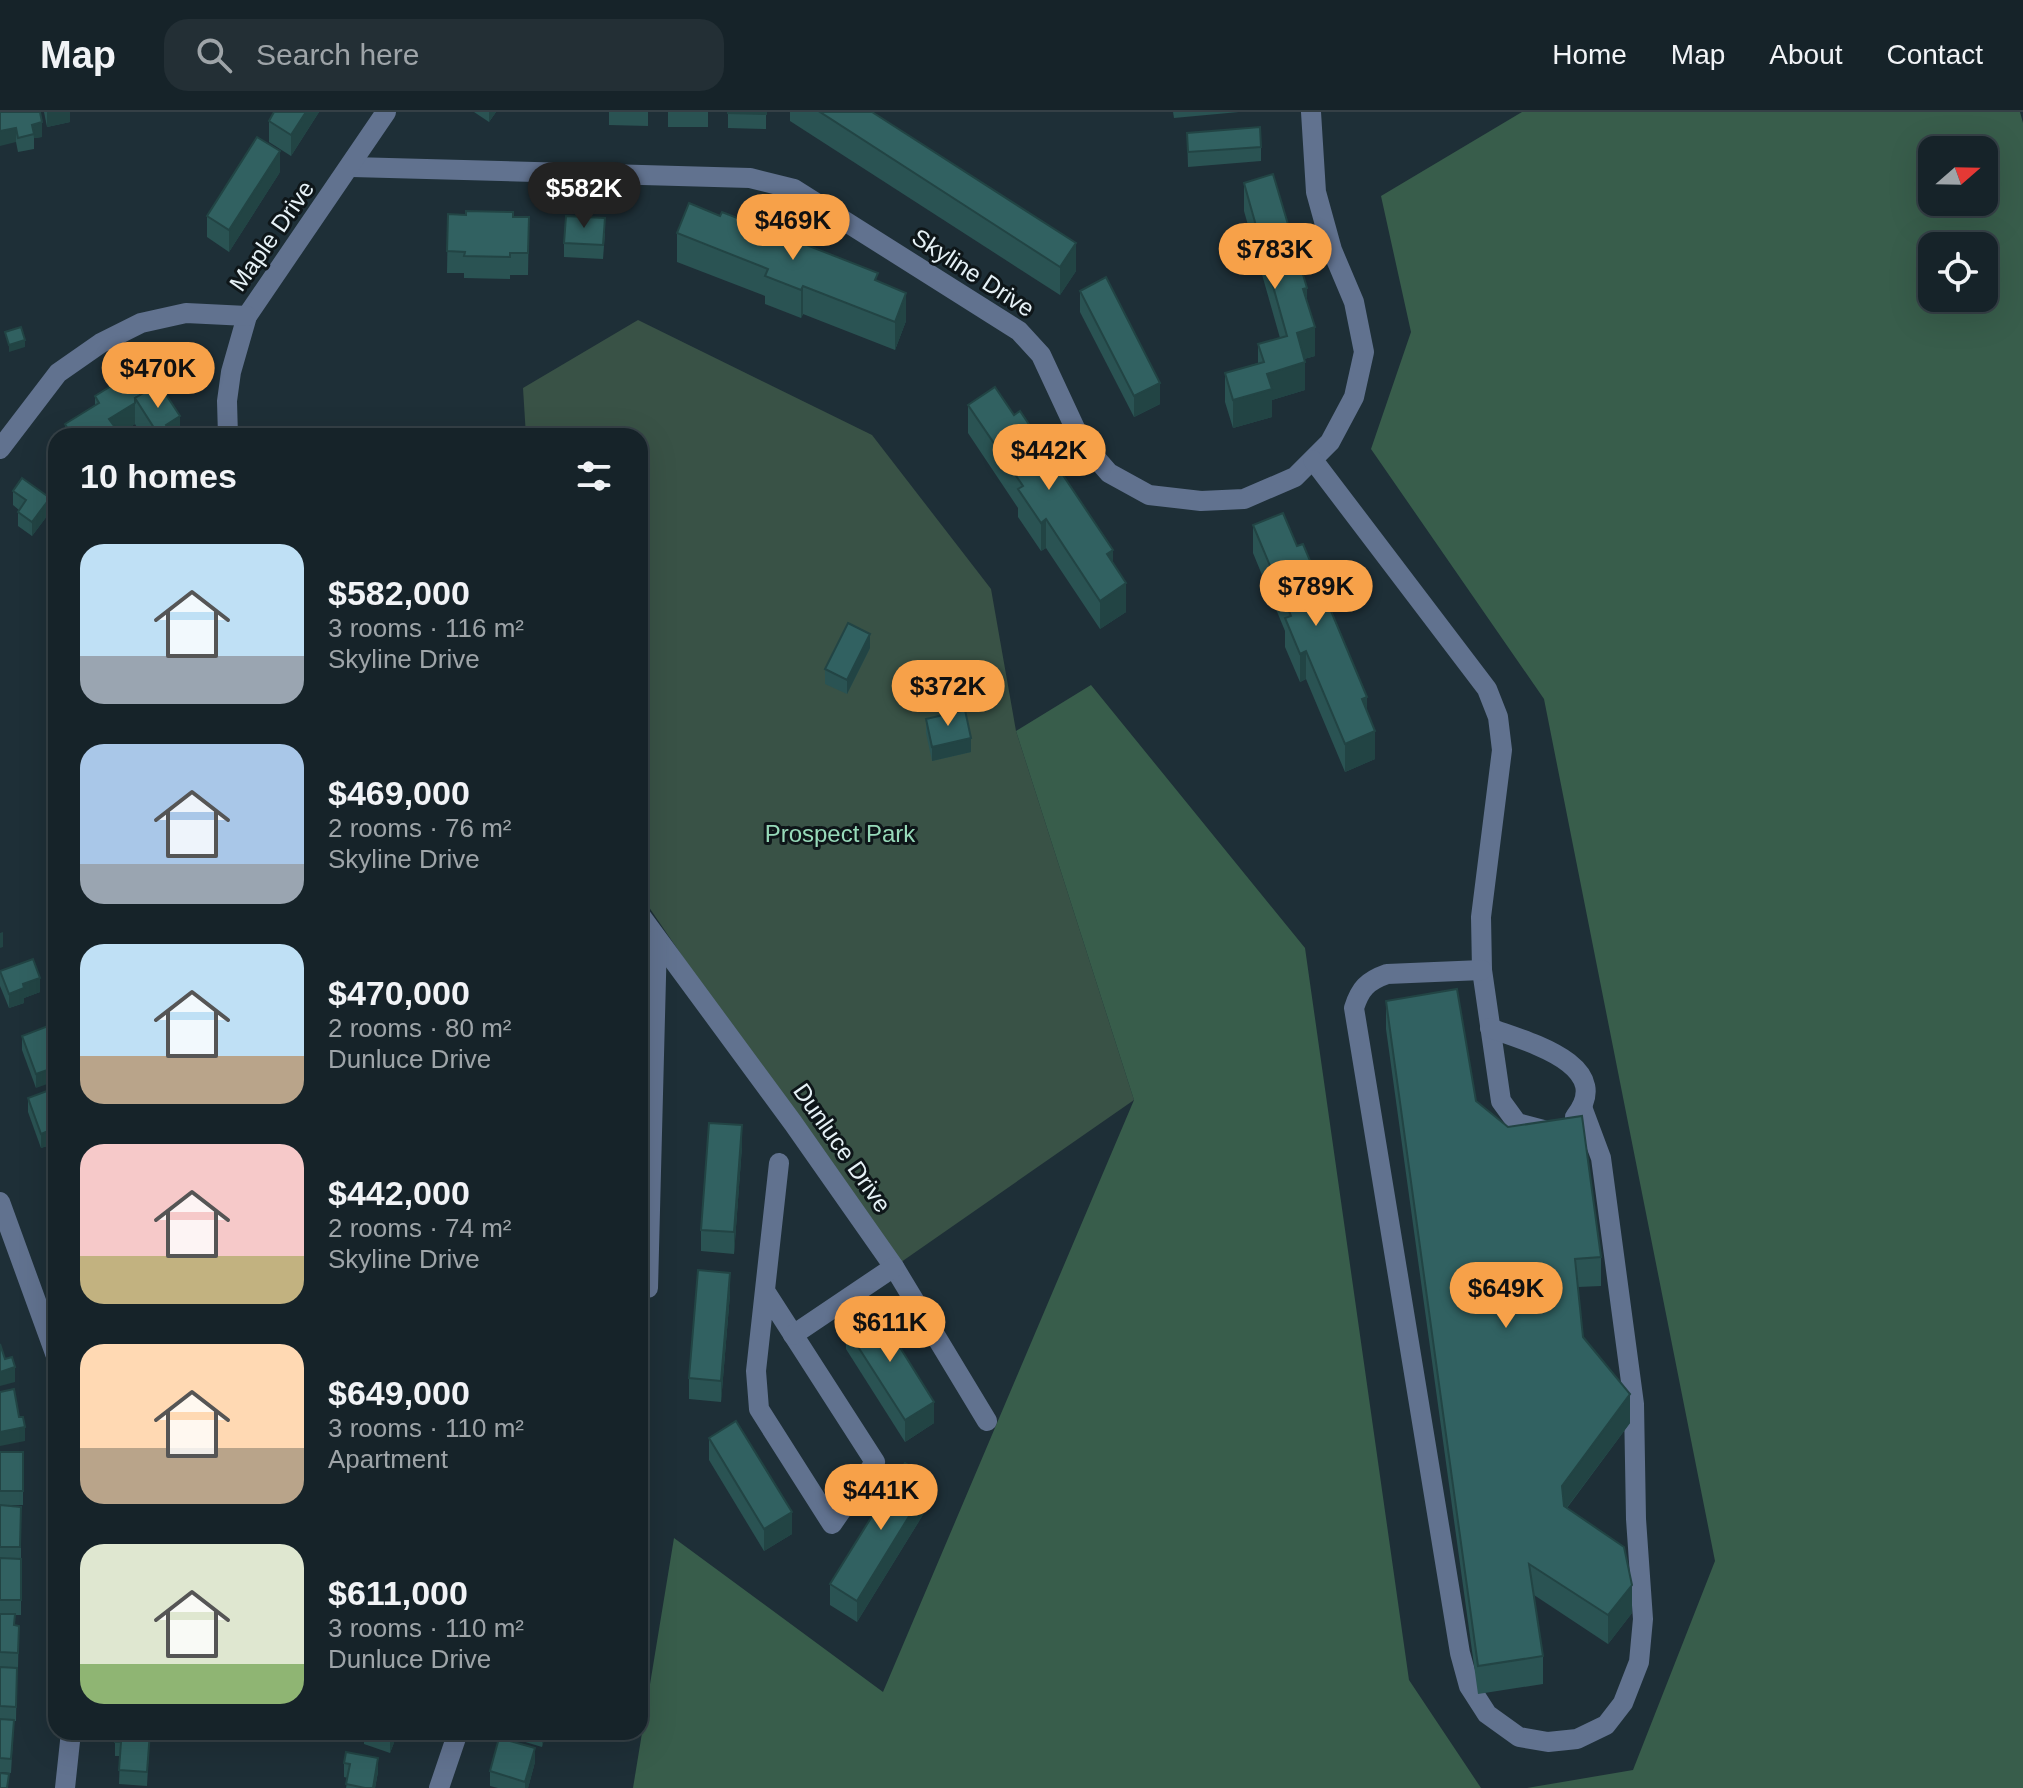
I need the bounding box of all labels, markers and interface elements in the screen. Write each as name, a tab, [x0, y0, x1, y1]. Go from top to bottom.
search box	[164, 19, 724, 91]
icon: search	[192, 33, 236, 77]
text: Map	[40, 34, 116, 76]
text: Search here	[256, 38, 419, 71]
text: Home	[1552, 39, 1627, 70]
text: Map	[1671, 39, 1725, 70]
text: About	[1769, 39, 1843, 70]
text: Contact	[1887, 39, 1983, 70]
north arrow	[1918, 136, 1998, 216]
map controls	[1918, 136, 1998, 312]
pin: $582K	[528, 162, 640, 230]
text: $582K	[546, 173, 622, 203]
street label: Maple Drive	[224, 176, 319, 296]
pin: $469K	[737, 194, 849, 262]
text: $469K	[755, 205, 831, 235]
street label: Skyline Drive	[907, 223, 1039, 322]
pin: $783K	[1219, 223, 1331, 291]
button: locate	[1918, 232, 1998, 312]
text: $783K	[1237, 234, 1313, 264]
pin: $470K	[102, 342, 214, 410]
text: $470K	[120, 353, 196, 383]
pin: $442K	[993, 424, 1105, 492]
text: $442K	[1011, 435, 1087, 465]
icon: filters	[572, 454, 616, 498]
text: 10 homes	[80, 457, 237, 495]
pin: $789K	[1260, 560, 1372, 628]
text: $789K	[1278, 571, 1354, 601]
text: $582,000	[328, 574, 470, 612]
icon: home	[144, 576, 240, 672]
text: 3 rooms · 116 m²	[328, 613, 524, 643]
text: Skyline Drive	[328, 644, 480, 674]
pin: $372K	[892, 660, 1004, 728]
text: $372K	[910, 671, 986, 701]
text: $469,000	[328, 774, 470, 812]
icon: home	[144, 776, 240, 872]
text: 2 rooms · 76 m²	[328, 813, 512, 843]
park label: Prospect Park	[765, 820, 916, 847]
text: Skyline Drive	[328, 844, 480, 874]
text: $470,000	[328, 974, 470, 1012]
icon: home	[144, 976, 240, 1072]
text: 2 rooms · 80 m²	[328, 1013, 512, 1043]
text: Dunluce Drive	[328, 1044, 491, 1074]
street label: Dunluce Drive	[788, 1078, 897, 1217]
text: $442,000	[328, 1174, 470, 1212]
icon: home	[144, 1176, 240, 1272]
text: 2 rooms · 74 m²	[328, 1213, 512, 1243]
text: Skyline Drive	[328, 1244, 480, 1274]
pin: $649K	[1450, 1262, 1562, 1330]
text: $649K	[1468, 1273, 1544, 1303]
pin: $611K	[834, 1296, 946, 1364]
text: $611K	[852, 1307, 928, 1337]
text: $649,000	[328, 1374, 470, 1412]
icon: home	[144, 1376, 240, 1472]
text: 3 rooms · 110 m²	[328, 1413, 524, 1443]
text: Apartment	[328, 1444, 448, 1474]
pin: $441K	[825, 1464, 937, 1532]
text: $441K	[843, 1475, 919, 1505]
text: $611,000	[328, 1574, 468, 1612]
icon: home	[144, 1576, 240, 1672]
text: 3 rooms · 110 m²	[328, 1613, 524, 1643]
text: Dunluce Drive	[328, 1644, 491, 1674]

